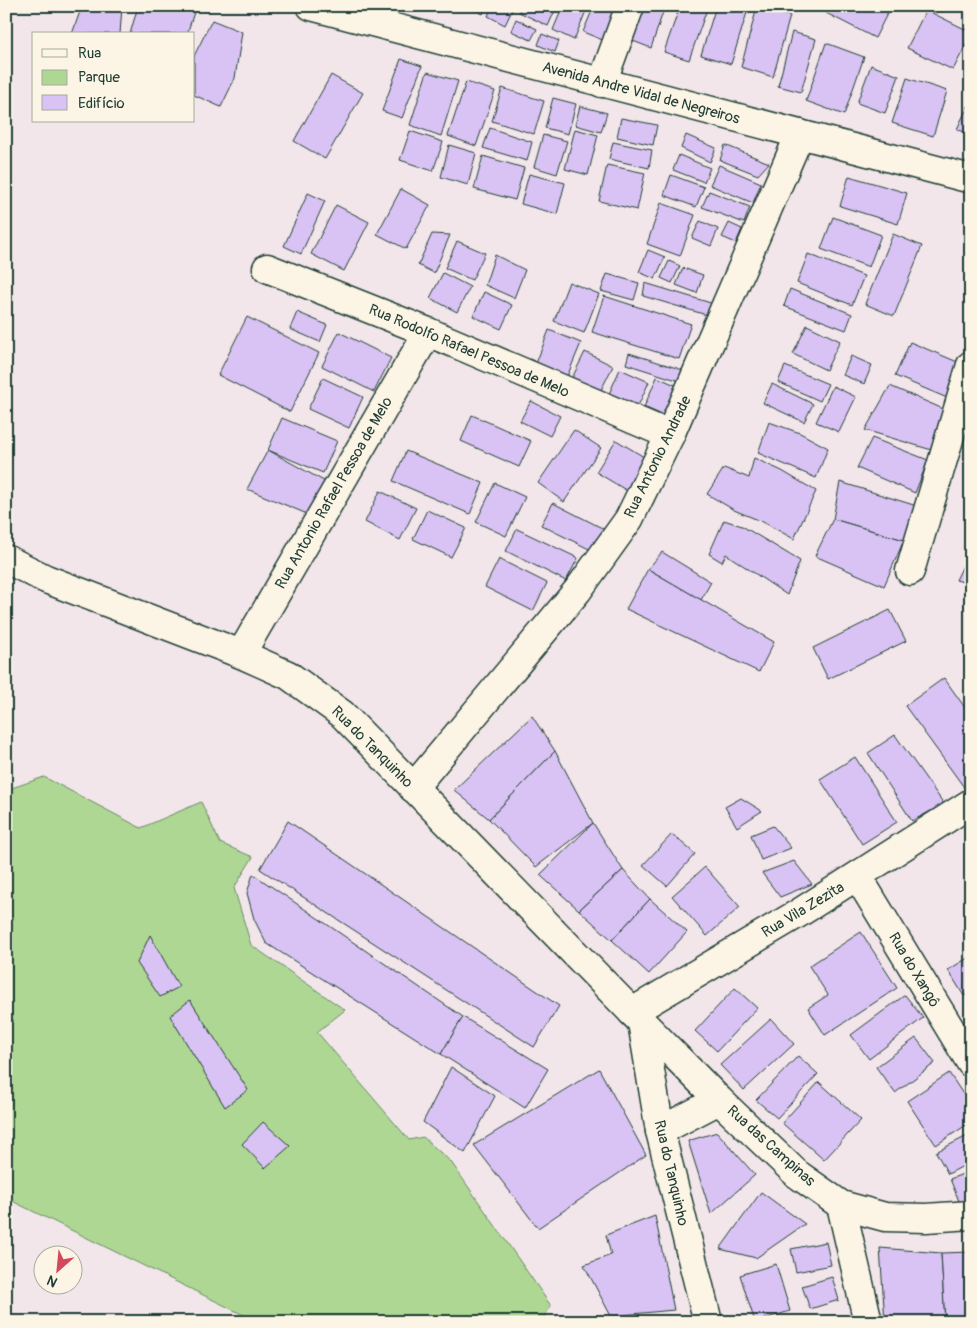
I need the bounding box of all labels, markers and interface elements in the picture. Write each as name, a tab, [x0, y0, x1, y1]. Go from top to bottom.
legend	[32, 32, 195, 122]
text: Rua	[78, 44, 101, 63]
street label: Avenida Andre Vidal de Negreiros	[540, 57, 742, 129]
text: Parque	[78, 68, 121, 87]
text: Edifício	[78, 94, 124, 113]
street label: Rua Rodolfo Rafael Pessoa de Melo	[366, 300, 572, 402]
street label: Rua Antonio Andrade	[620, 392, 696, 521]
street label: Rua Antonio Rafael Pessoa de Melo	[271, 394, 397, 592]
street label: Rua do Tanquinho	[327, 702, 417, 792]
street label: Rua Vila Zezita	[758, 878, 848, 942]
street label: Rua do Xangô	[884, 929, 944, 1011]
street label: Rua das Campinas	[723, 1101, 819, 1191]
street label: Rua do Tanquinho	[650, 1118, 692, 1228]
north arrow	[32, 1246, 82, 1296]
text: N	[44, 1271, 60, 1291]

